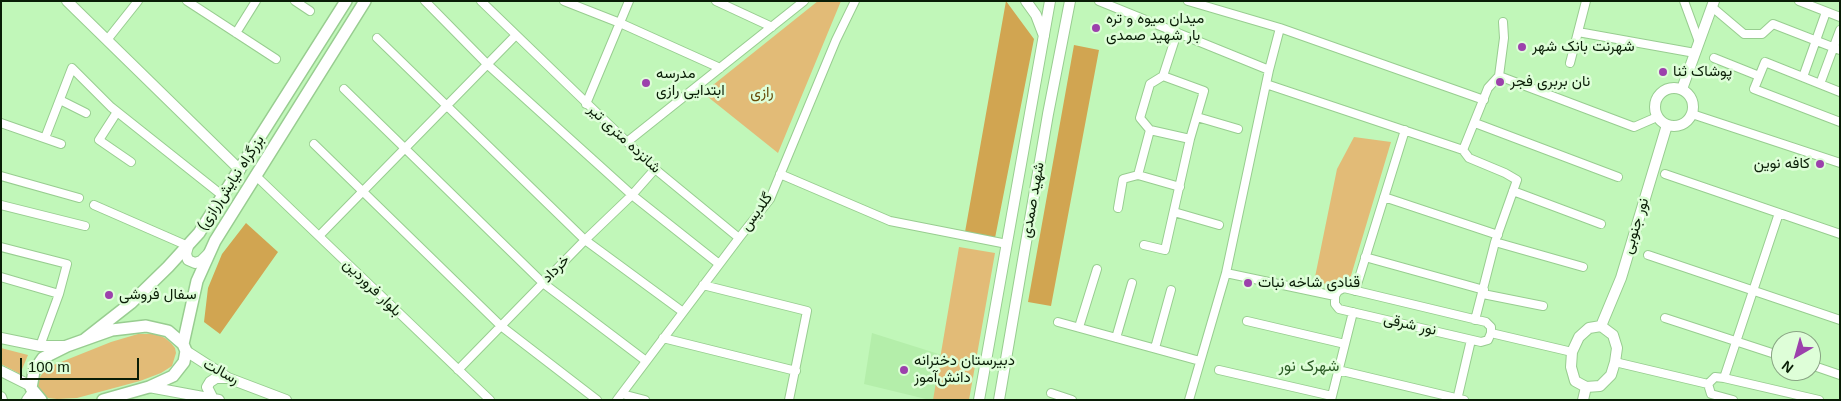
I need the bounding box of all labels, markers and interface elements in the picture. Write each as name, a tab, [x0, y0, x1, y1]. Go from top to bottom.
place label: میدان میوه و تره بار شهید صمدی	[1106, 10, 1204, 45]
marker: میدان میوه و تره بار شهید صمدی	[1090, 22, 1102, 34]
place label: شهرنت بانک شهر	[1532, 38, 1634, 56]
marker: شهرنت بانک شهر	[1516, 41, 1528, 53]
place label: پوشاک ثنا	[1673, 63, 1732, 81]
place label: مدرسه ابتدایی رازی	[656, 65, 725, 100]
marker: پوشاک ثنا	[1657, 66, 1669, 78]
place label: نان بربری فجر	[1510, 73, 1590, 91]
marker: نان بربری فجر	[1494, 76, 1506, 88]
marker: مدرسه ابتدایی رازی	[640, 77, 652, 89]
park label: رازی	[750, 84, 774, 102]
street label: شانزده متری تیر	[584, 101, 664, 177]
street label: بزرگراه نیایش(رازی)	[194, 132, 268, 234]
place label: کافه نوین	[1754, 155, 1810, 173]
marker: کافه نوین	[1814, 158, 1826, 170]
street label: شهید صمدی	[1017, 161, 1049, 239]
street label: گلدیس	[737, 189, 777, 235]
street label: نور جنوبی	[1619, 196, 1653, 256]
street label: خرداد	[538, 251, 574, 287]
street label: بلوار فروردین	[339, 256, 405, 320]
place label: قنادی شاخه نبات	[1258, 274, 1360, 292]
marker: قنادی شاخه نبات	[1242, 277, 1254, 289]
place label: سفال فروشی	[119, 286, 197, 304]
marker: سفال فروشی	[103, 289, 115, 301]
street label: نور شرقی	[1382, 310, 1438, 340]
north arrow	[1771, 331, 1821, 381]
scale bar	[22, 348, 141, 380]
place label: دبیرستان دخترانه دانش‌آموز	[914, 352, 1015, 387]
street label: رسالت	[200, 355, 242, 389]
district label: شهرک نور	[1279, 357, 1339, 377]
text: 100 m	[28, 358, 70, 375]
text: N	[1778, 358, 1796, 376]
marker: دبیرستان دخترانه دانش‌آموز	[898, 364, 910, 376]

